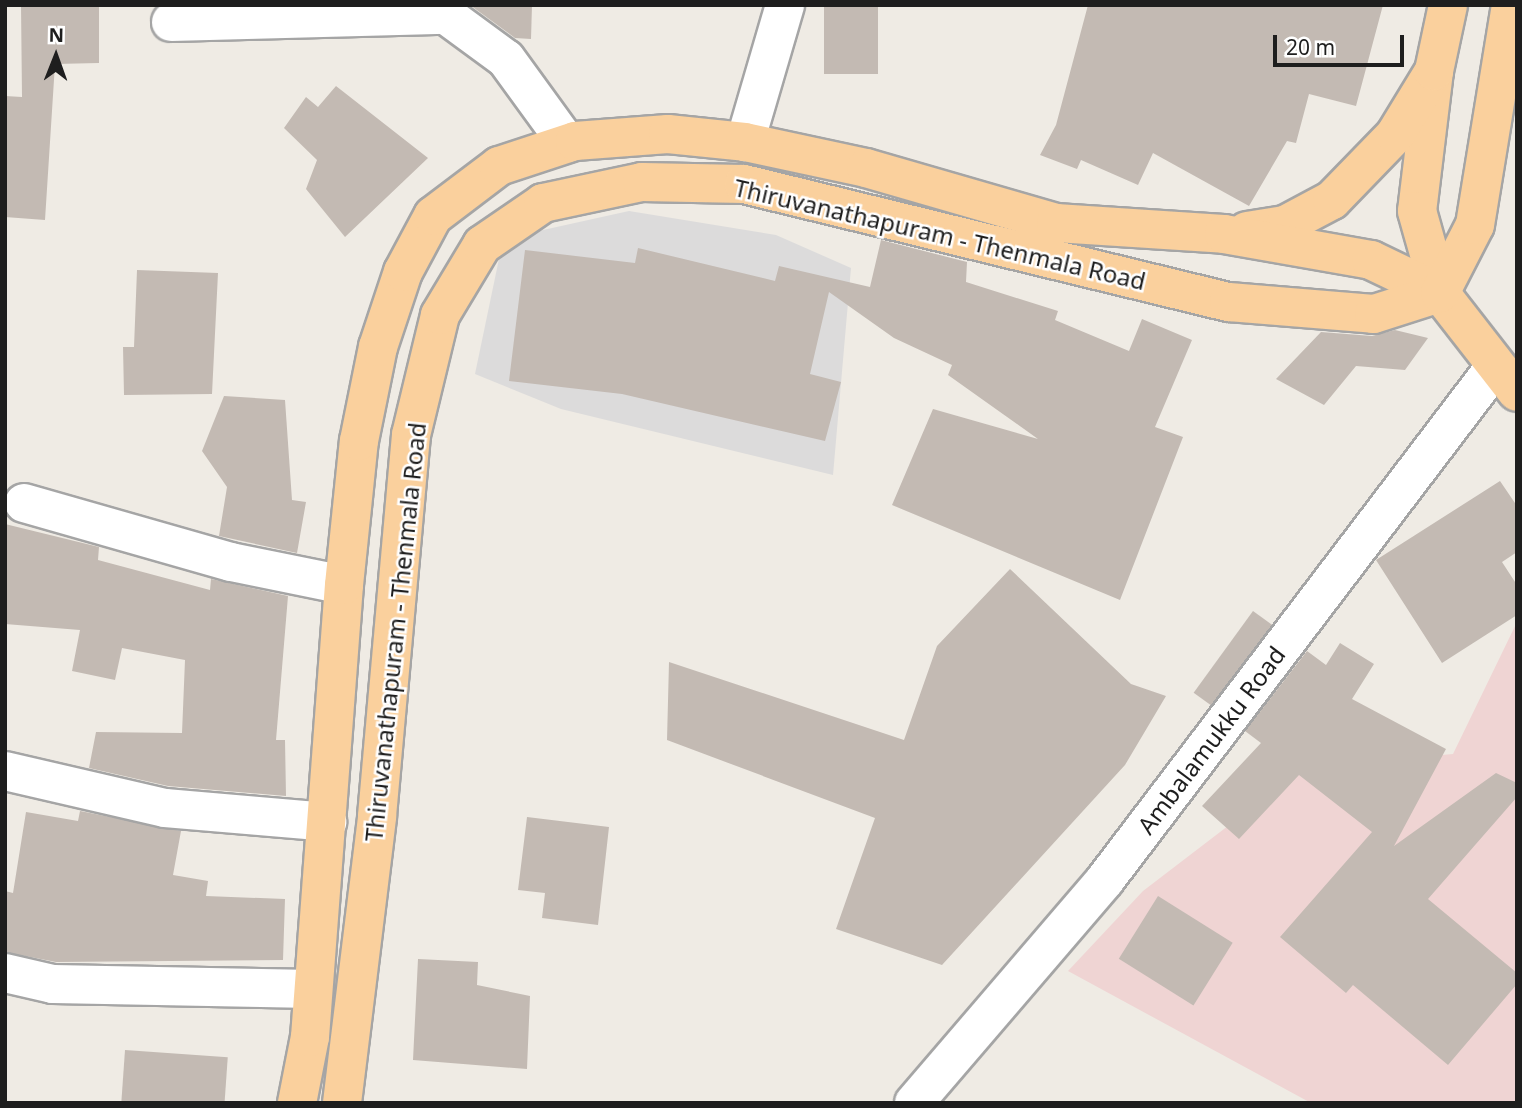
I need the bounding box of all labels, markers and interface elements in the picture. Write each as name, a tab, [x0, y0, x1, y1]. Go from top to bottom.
north arrow	[21, 21, 91, 91]
scale bar	[1277, 21, 1408, 65]
text: N	[48, 22, 64, 48]
text: 20 m	[1286, 33, 1335, 61]
street label: Thiruvanathapuram - Thenmala Road	[732, 173, 1148, 295]
street label: Thiruvanathapuram - Thenmala Road	[359, 421, 431, 843]
street label: Ambalamukku Road	[1131, 641, 1291, 839]

